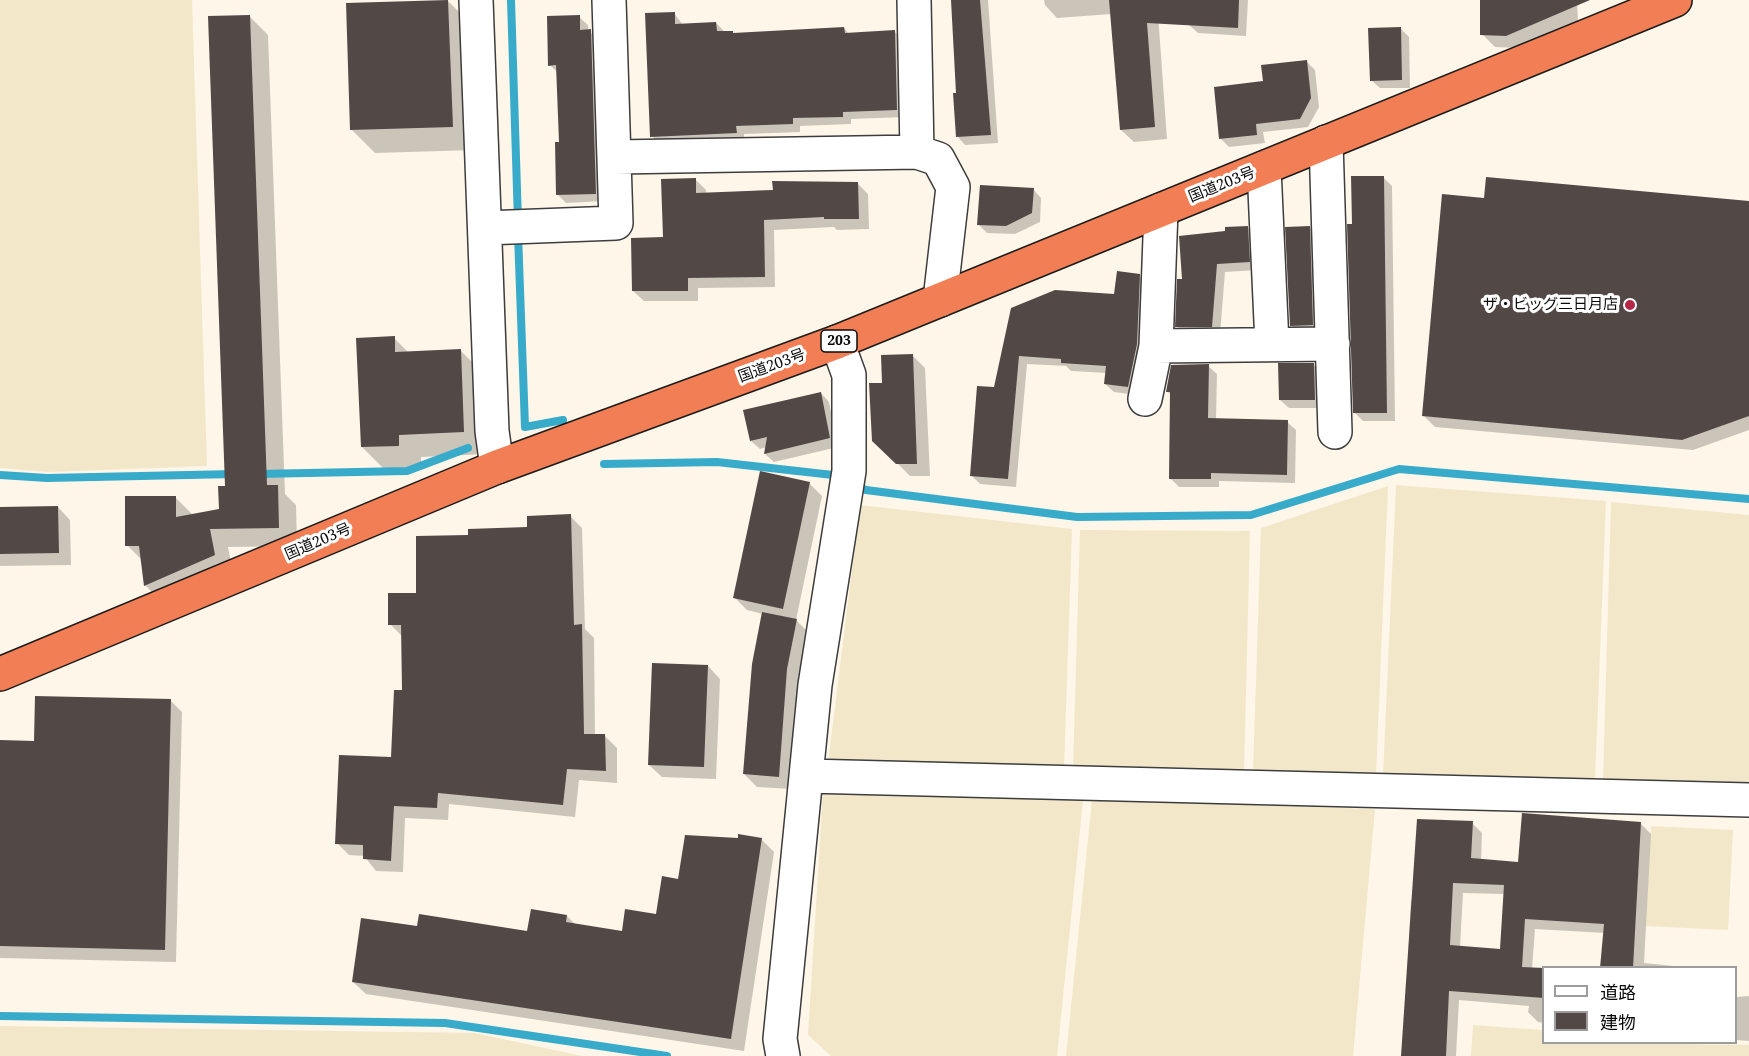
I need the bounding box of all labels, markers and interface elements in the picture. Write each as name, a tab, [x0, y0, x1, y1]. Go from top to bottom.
street label: 国道203号	[1186, 164, 1258, 206]
place label: ザ・ビッグ三日月店	[1483, 296, 1618, 314]
marker: ザ・ビッグ三日月店	[1623, 298, 1637, 312]
road number: 203	[821, 330, 857, 352]
street label: 国道203号	[736, 346, 808, 386]
street label: 国道203号	[282, 520, 354, 564]
legend	[1542, 966, 1737, 1044]
text: 道路	[1600, 980, 1636, 1004]
text: 建物	[1600, 1010, 1636, 1034]

